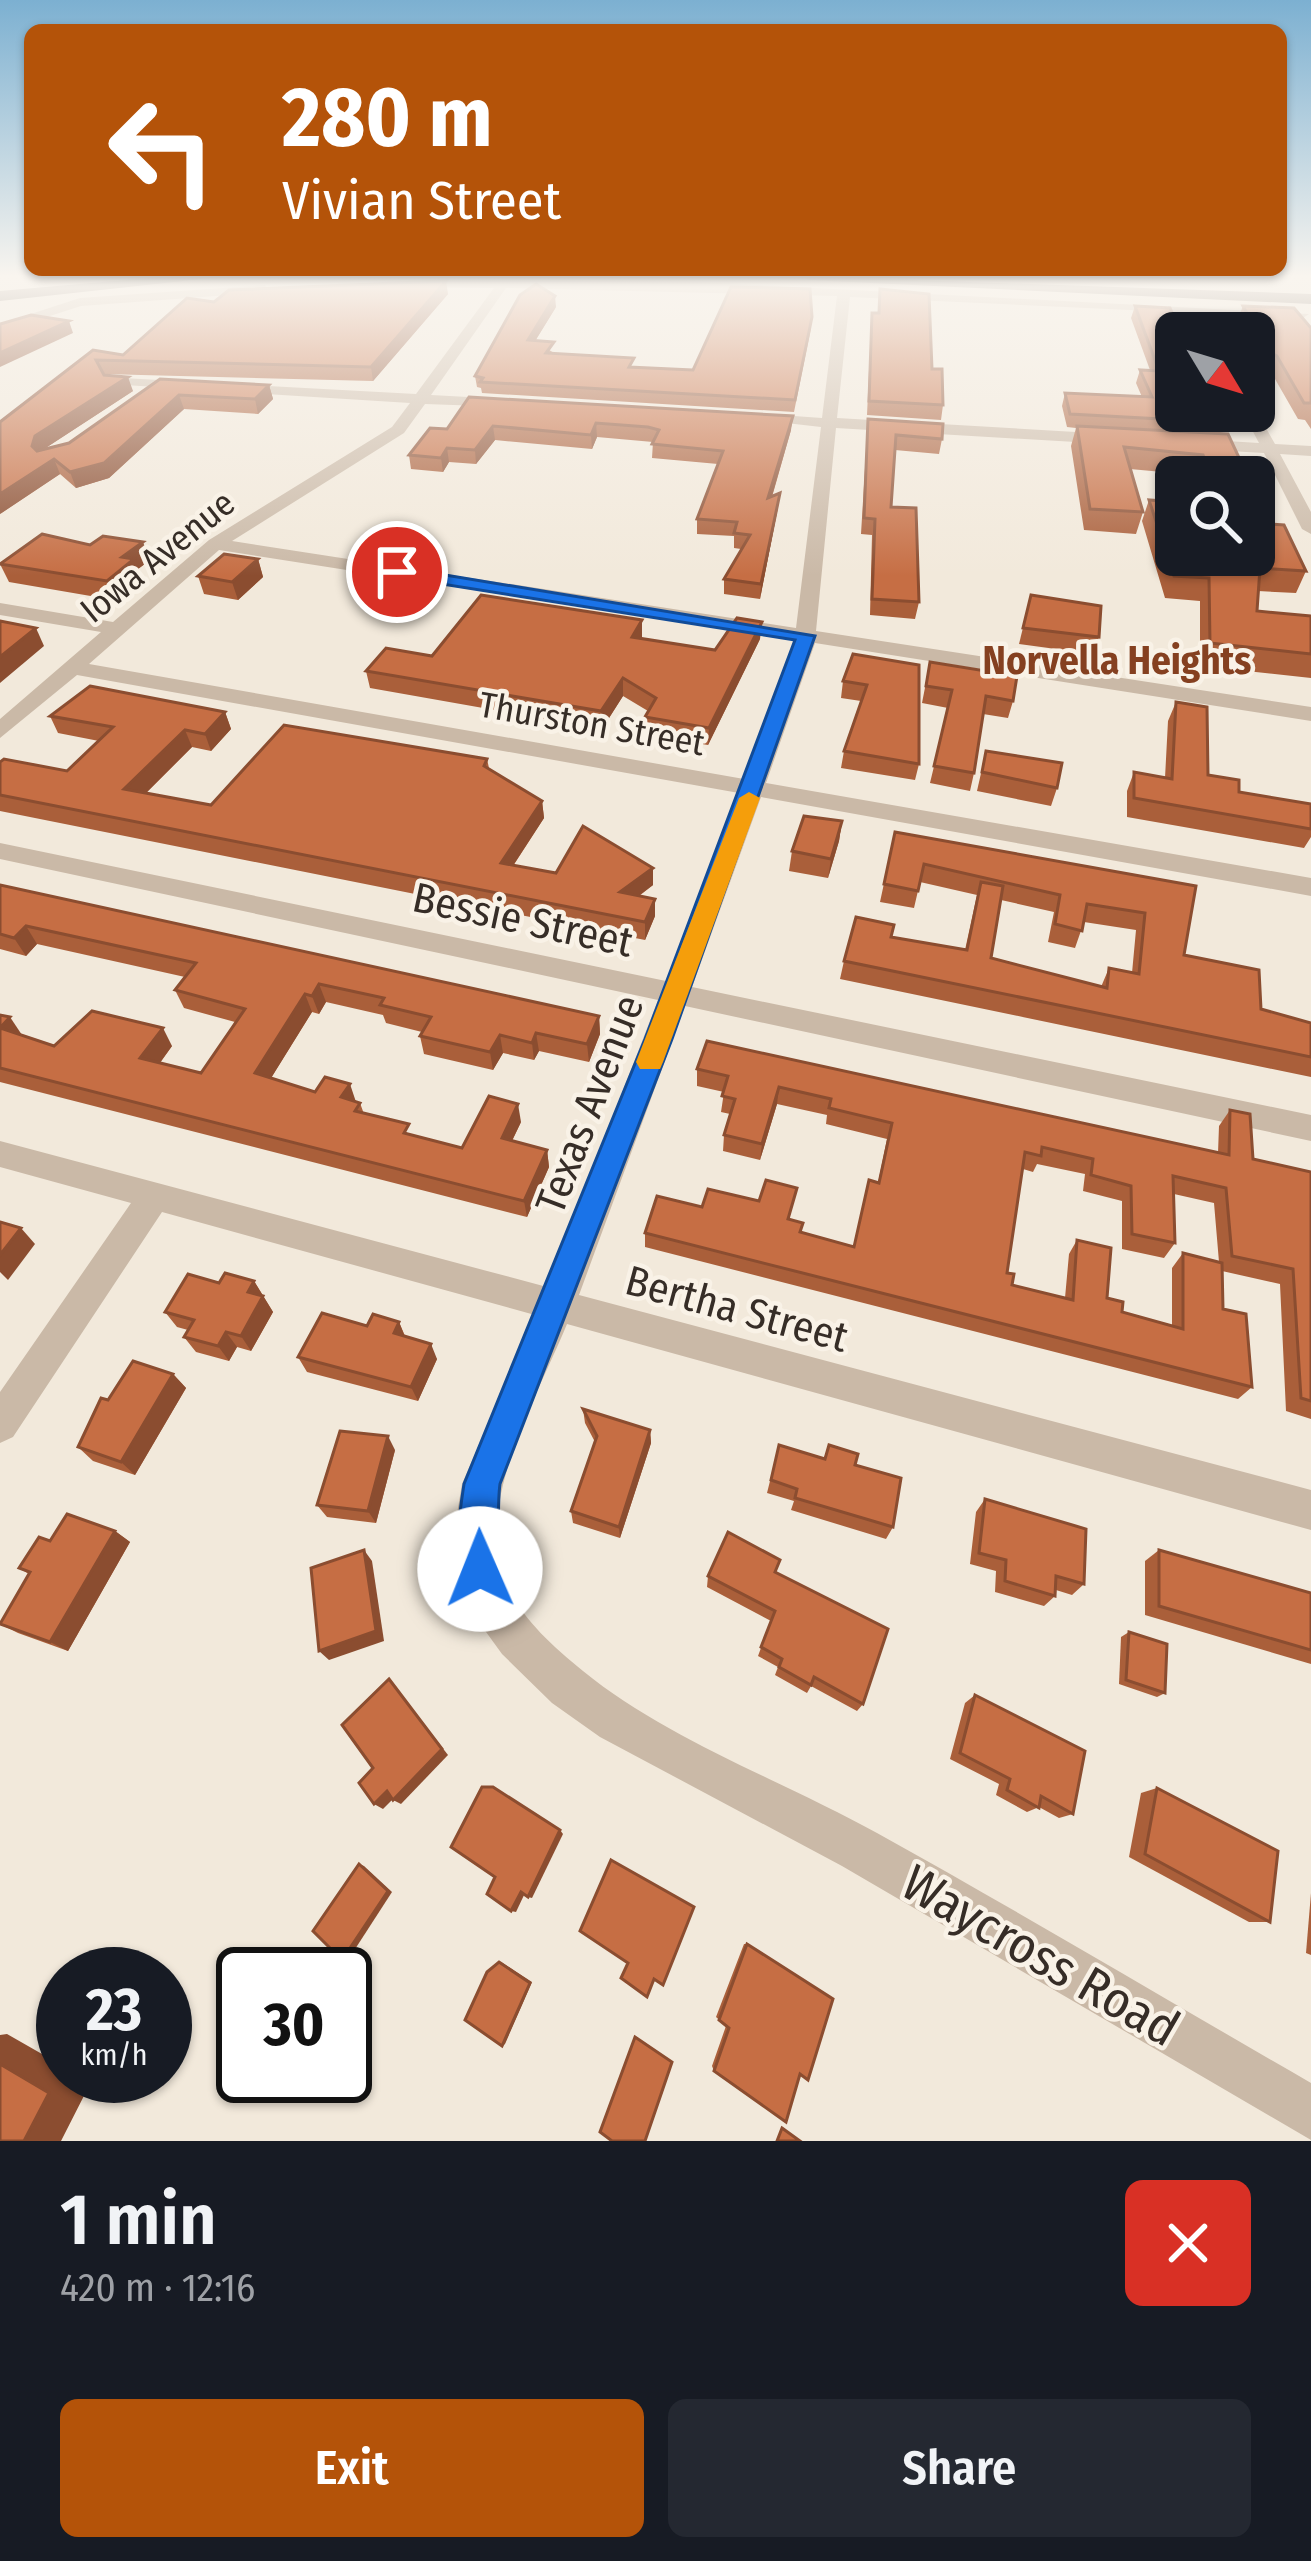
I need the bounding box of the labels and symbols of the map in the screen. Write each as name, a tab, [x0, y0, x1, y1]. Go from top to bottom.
north arrow	[1155, 312, 1275, 432]
street label: Iowa Avenue	[72, 481, 244, 632]
pin	[346, 521, 448, 623]
district label: Norvella Heights	[983, 638, 1251, 684]
street label: Thurston Street	[476, 683, 708, 765]
street label: Bessie Street	[408, 872, 638, 968]
street label: Texas Avenue	[525, 988, 654, 1220]
street label: Bertha Street	[620, 1255, 854, 1363]
position arrow	[417, 1506, 543, 1632]
street label: Waycross Road	[891, 1852, 1190, 2060]
speed limit sign: 30	[216, 1947, 372, 2103]

